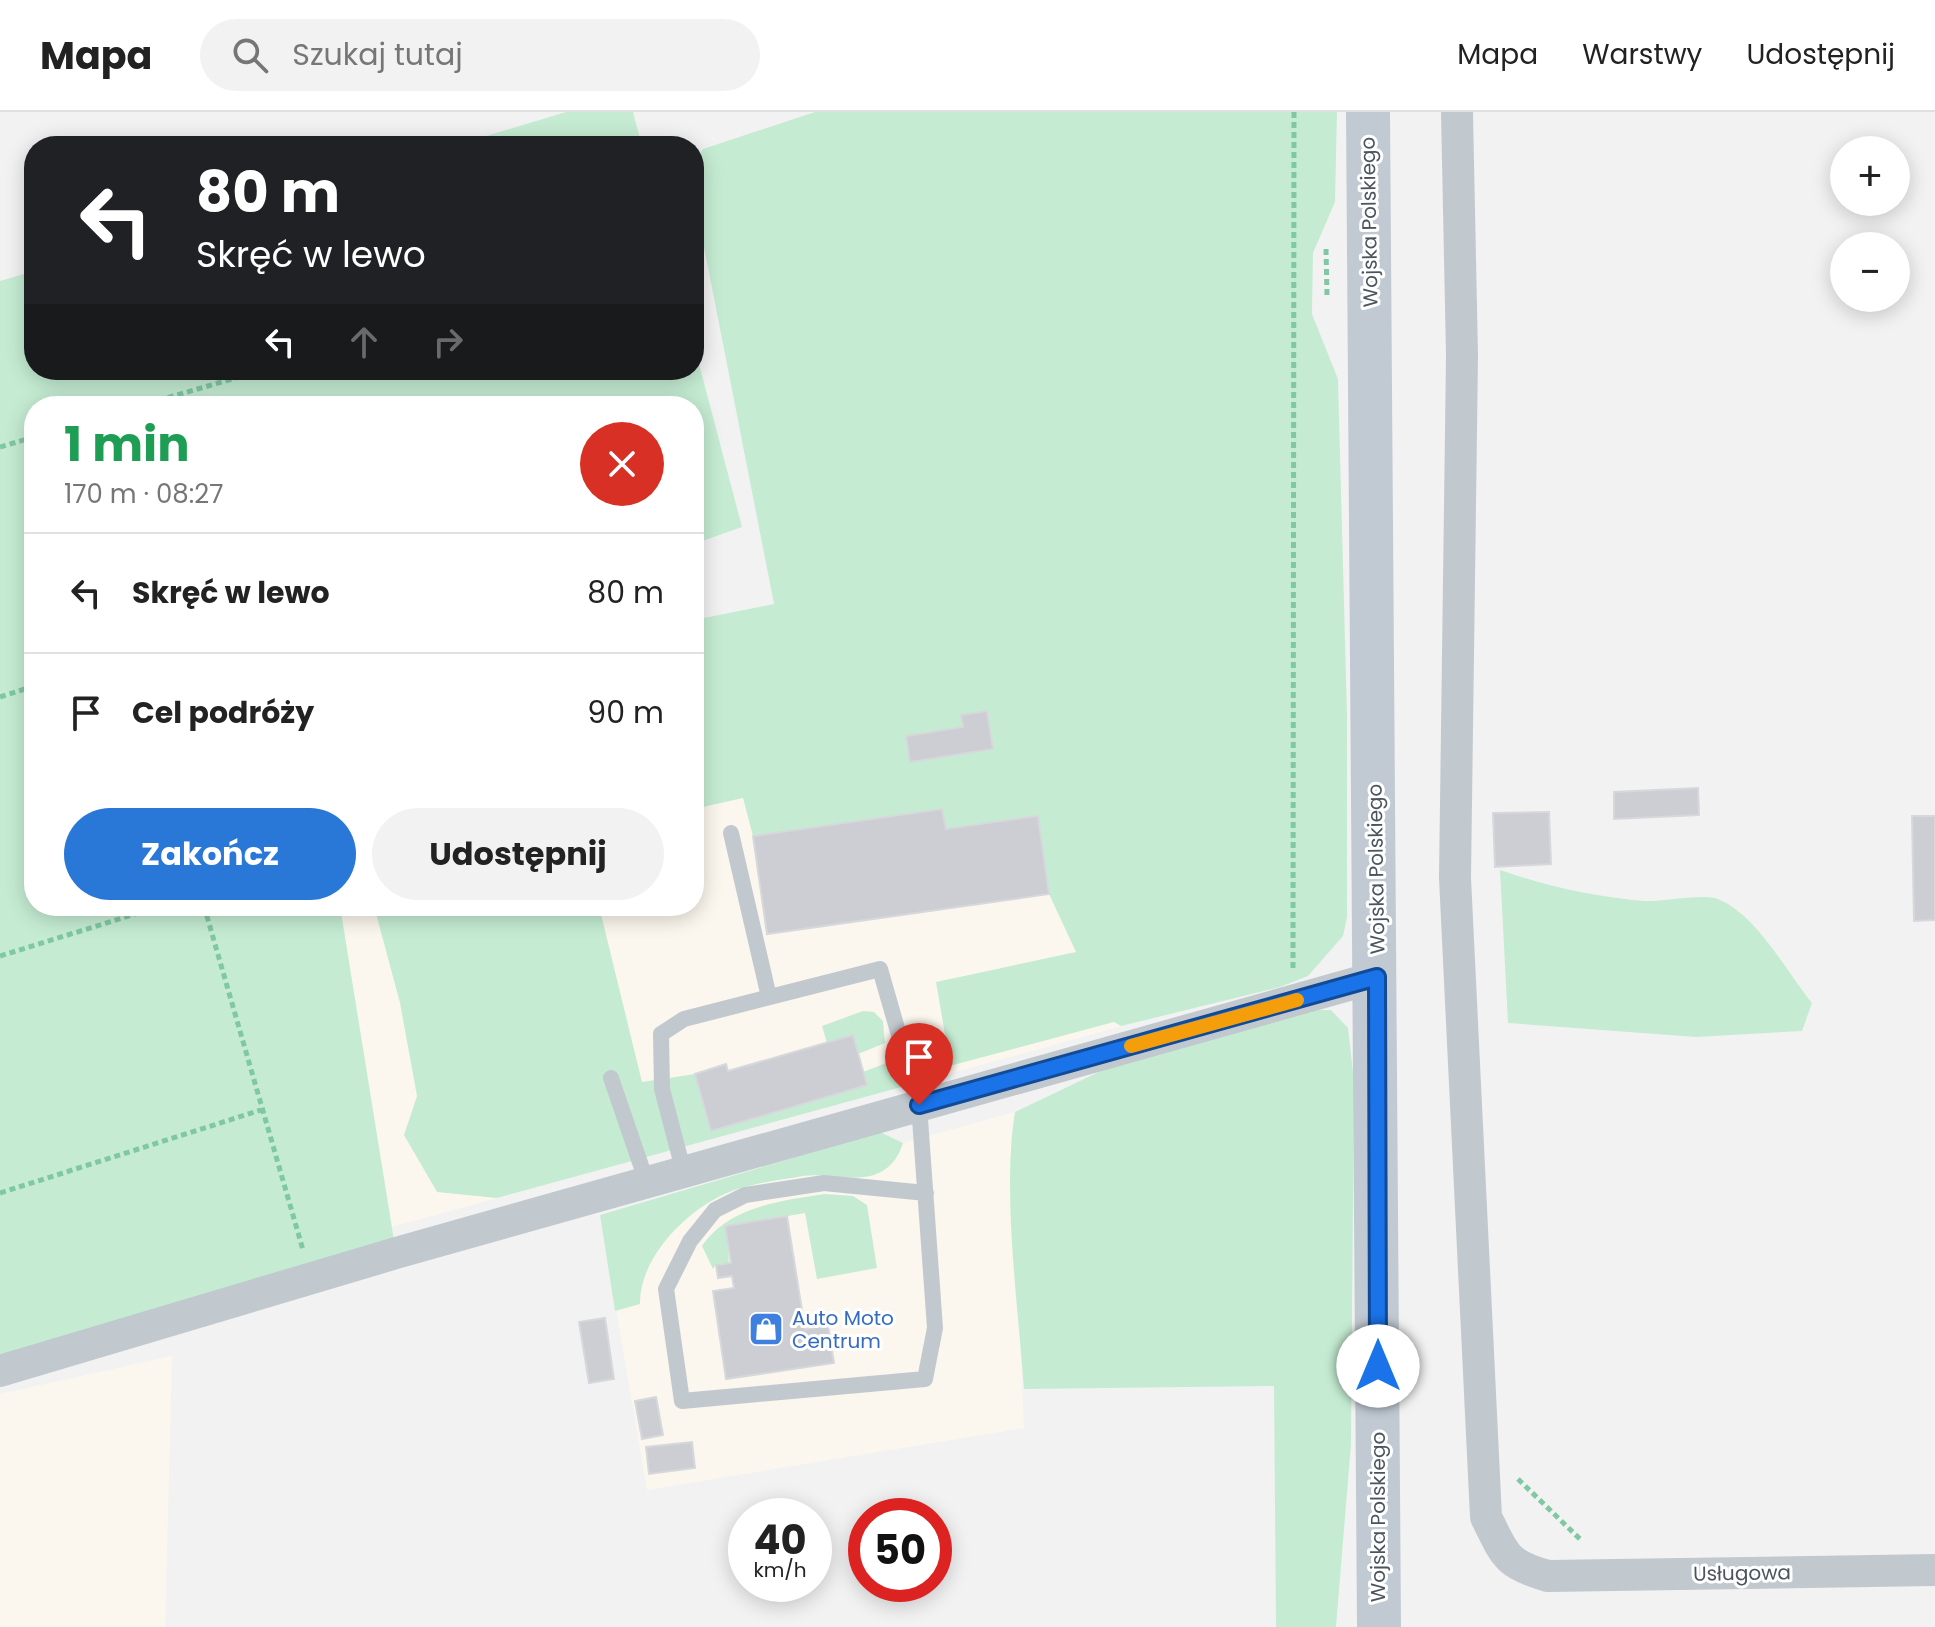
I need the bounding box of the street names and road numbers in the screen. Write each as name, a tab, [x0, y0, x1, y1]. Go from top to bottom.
street label: Wojska Polskiego	[1354, 136, 1384, 308]
street label: Wojska Polskiego	[1361, 783, 1391, 955]
street label: Wojska Polskiego	[1364, 1432, 1392, 1602]
street label: Usługowa	[1693, 1558, 1791, 1588]

